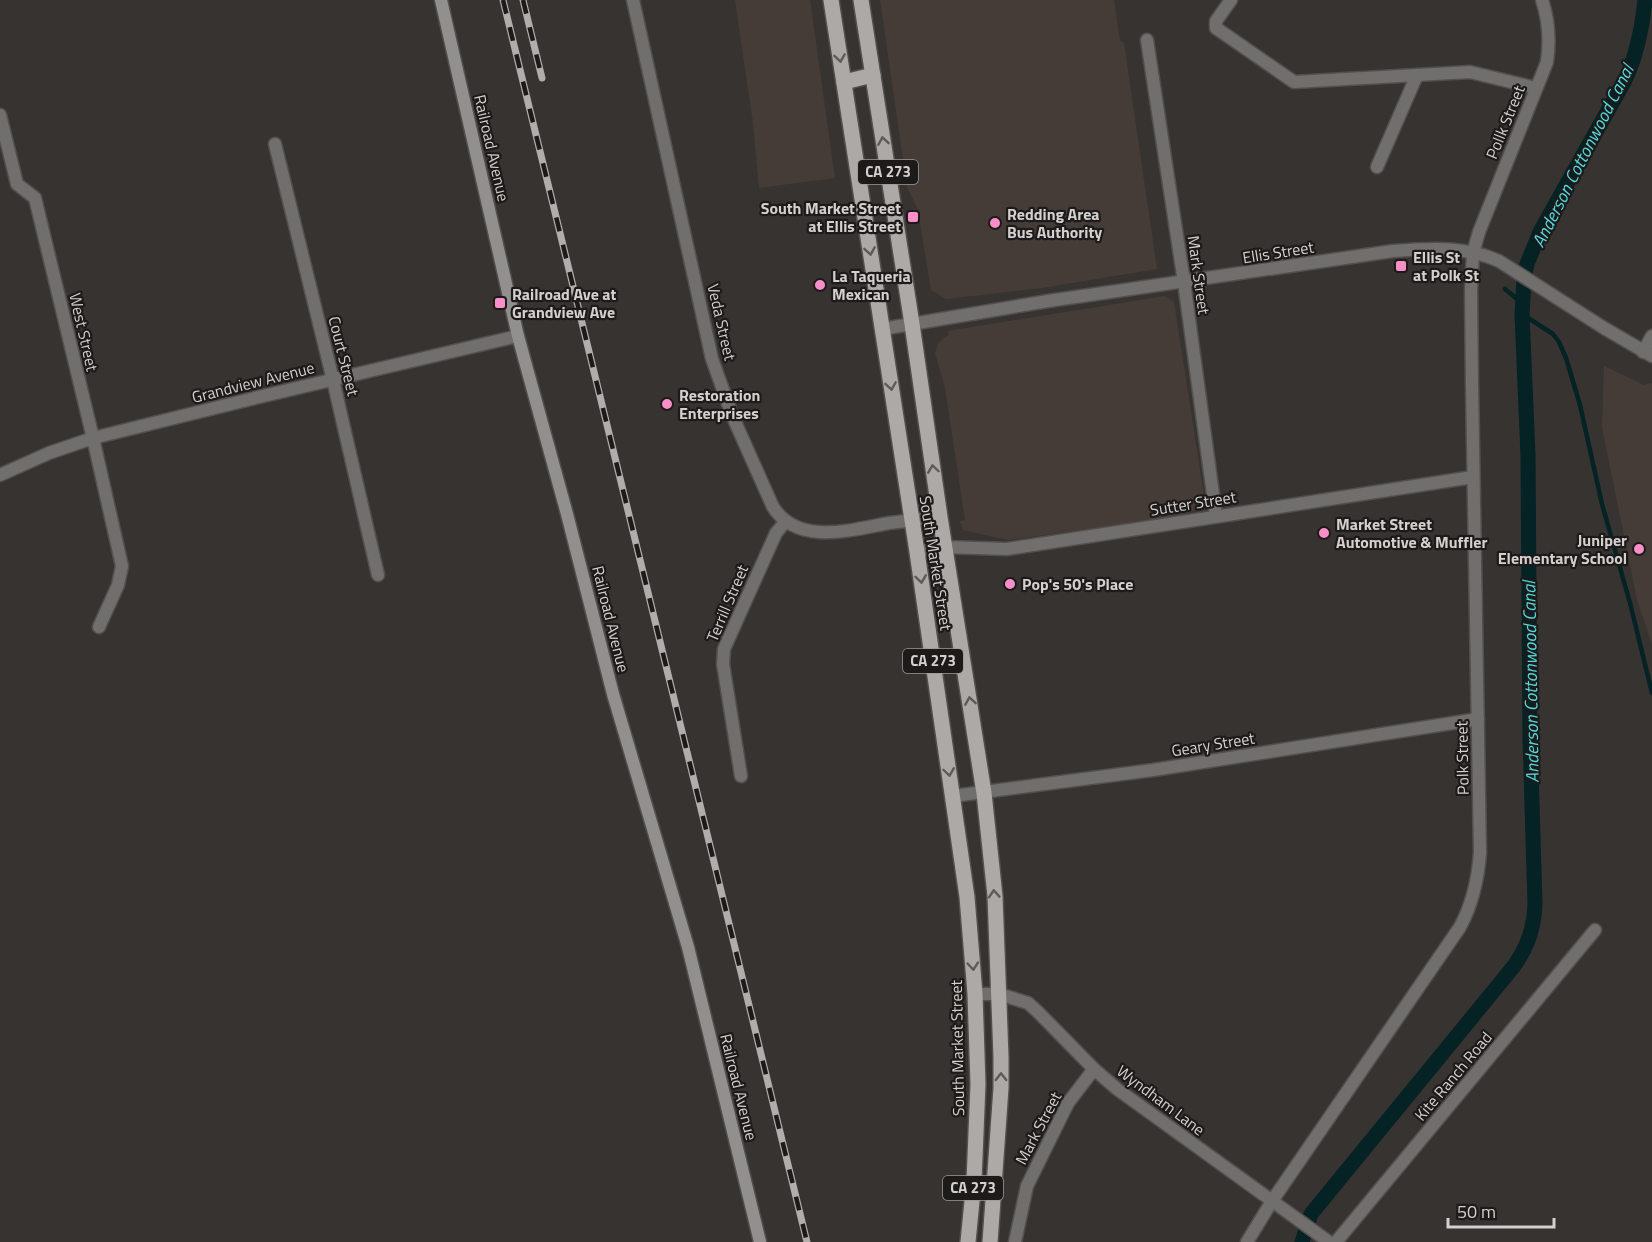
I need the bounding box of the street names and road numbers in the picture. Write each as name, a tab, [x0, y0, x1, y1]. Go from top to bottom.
street label: Pollk Street	[1479, 81, 1531, 163]
street label: Railroad Avenue	[468, 92, 516, 204]
road number: CA 273	[858, 160, 918, 184]
street label: Mark Street	[1182, 234, 1216, 316]
street label: Ellis Street	[1241, 234, 1316, 269]
street label: Veda Street	[702, 281, 743, 363]
street label: West Street	[63, 290, 105, 374]
street label: Court Street	[323, 314, 366, 399]
street label: Grandview Avenue	[189, 355, 317, 409]
street label: Sutter Street	[1148, 484, 1238, 522]
street label: South Market Street	[913, 494, 959, 633]
street label: Terrill Street	[700, 560, 754, 645]
street label: Railroad Avenue	[586, 563, 636, 675]
road number: CA 273	[903, 649, 963, 673]
street label: Polk Street	[1449, 720, 1475, 795]
street label: Geary Street	[1170, 726, 1257, 762]
street label: South Market Street	[944, 979, 970, 1116]
street label: Kite Ranch Road	[1408, 1026, 1498, 1126]
street label: Railroad Avenue	[714, 1031, 764, 1143]
street label: Wyndham Lane	[1112, 1059, 1210, 1141]
street label: Mark Street	[1009, 1087, 1067, 1169]
road number: CA 273	[943, 1176, 1003, 1200]

